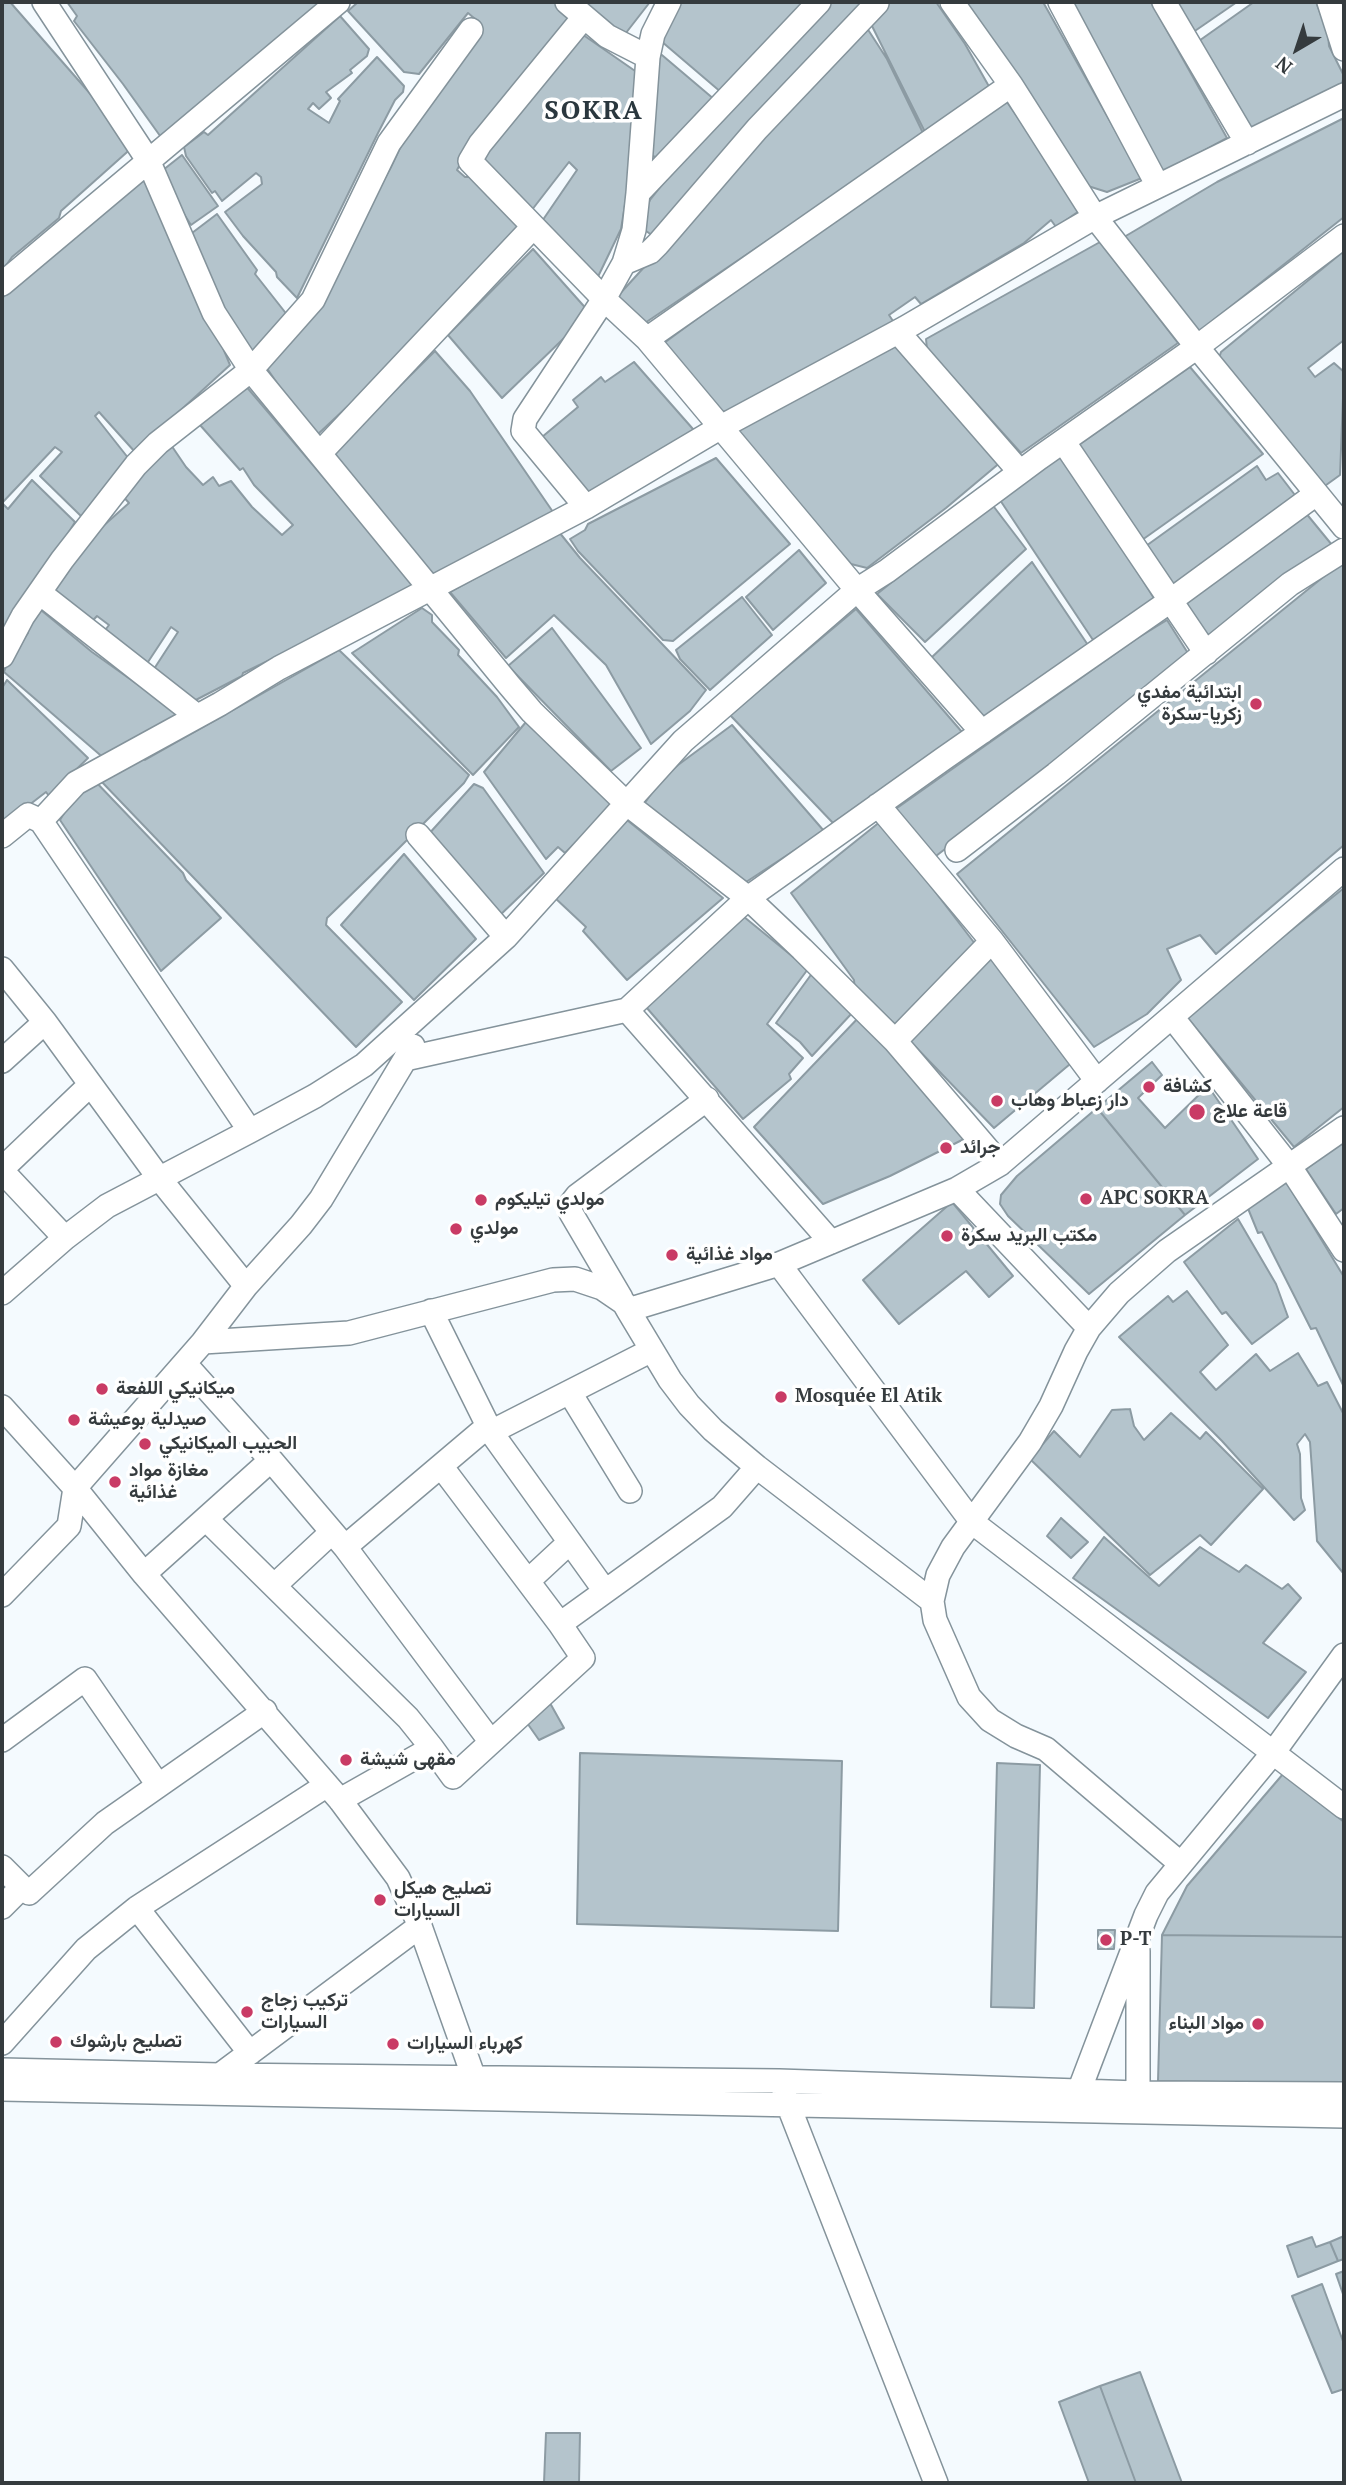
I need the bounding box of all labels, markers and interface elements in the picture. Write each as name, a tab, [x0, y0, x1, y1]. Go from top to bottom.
north arrow	[1262, 14, 1332, 84]
text: N	[1270, 51, 1297, 80]
district label: SOKRA	[545, 96, 643, 128]
place label: ابتدائية مفدي زكريا-سكرة	[1137, 682, 1242, 726]
marker: ابتدائية مفدي زكريا-سكرة	[1248, 696, 1264, 712]
place label: كشافة	[1163, 1076, 1212, 1098]
marker: كشافة	[1141, 1079, 1157, 1095]
place label: دار زعباط وهاب	[1011, 1090, 1129, 1112]
marker: دار زعباط وهاب	[989, 1093, 1005, 1109]
place label: قاعة علاج	[1213, 1101, 1287, 1123]
marker: قاعة علاج	[1187, 1102, 1207, 1122]
place label: جرائد	[960, 1137, 1000, 1159]
marker: جرائد	[938, 1140, 954, 1156]
place label: APC SOKRA	[1100, 1188, 1209, 1210]
place label: مولدي تيليكوم	[495, 1189, 605, 1211]
marker: APC SOKRA	[1078, 1191, 1094, 1207]
marker: مولدي تيليكوم	[473, 1192, 489, 1208]
place label: مولدي	[470, 1218, 519, 1240]
marker: مولدي	[448, 1221, 464, 1237]
place label: مكتب البريد سكرة	[961, 1225, 1097, 1247]
marker: مكتب البريد سكرة	[939, 1228, 955, 1244]
place label: مواد غذائية	[686, 1244, 773, 1266]
marker: مواد غذائية	[664, 1247, 680, 1263]
place label: ميكانيكي اللفعة	[116, 1378, 235, 1400]
marker: ميكانيكي اللفعة	[94, 1381, 110, 1397]
place label: Mosquée El Atik	[795, 1386, 942, 1408]
marker: Mosquée El Atik	[773, 1389, 789, 1405]
place label: صيدلية بوعيشة	[88, 1409, 207, 1431]
marker: صيدلية بوعيشة	[66, 1412, 82, 1428]
place label: الحبيب الميكانيكي	[159, 1433, 297, 1455]
marker: الحبيب الميكانيكي	[137, 1436, 153, 1452]
place label: مغازة مواد غذائية	[129, 1460, 208, 1504]
marker: مغازة مواد غذائية	[107, 1474, 123, 1490]
place label: مقهى شيشة	[360, 1749, 456, 1771]
marker: مقهى شيشة	[338, 1752, 354, 1768]
place label: تصليح هيكل السيارات	[394, 1878, 492, 1922]
marker: تصليح هيكل السيارات	[372, 1892, 388, 1908]
place label: P-T	[1120, 1929, 1151, 1951]
marker: P-T	[1098, 1932, 1114, 1948]
place label: تركيب زجاج السيارات	[261, 1990, 348, 2034]
marker: تركيب زجاج السيارات	[239, 2004, 255, 2020]
place label: مواد البناء	[1169, 2013, 1244, 2035]
marker: مواد البناء	[1250, 2016, 1266, 2032]
place label: تصليح بارشوك	[70, 2031, 182, 2053]
place label: كهرباء السيارات	[407, 2033, 523, 2055]
marker: تصليح بارشوك	[48, 2034, 64, 2050]
marker: كهرباء السيارات	[385, 2036, 401, 2052]

